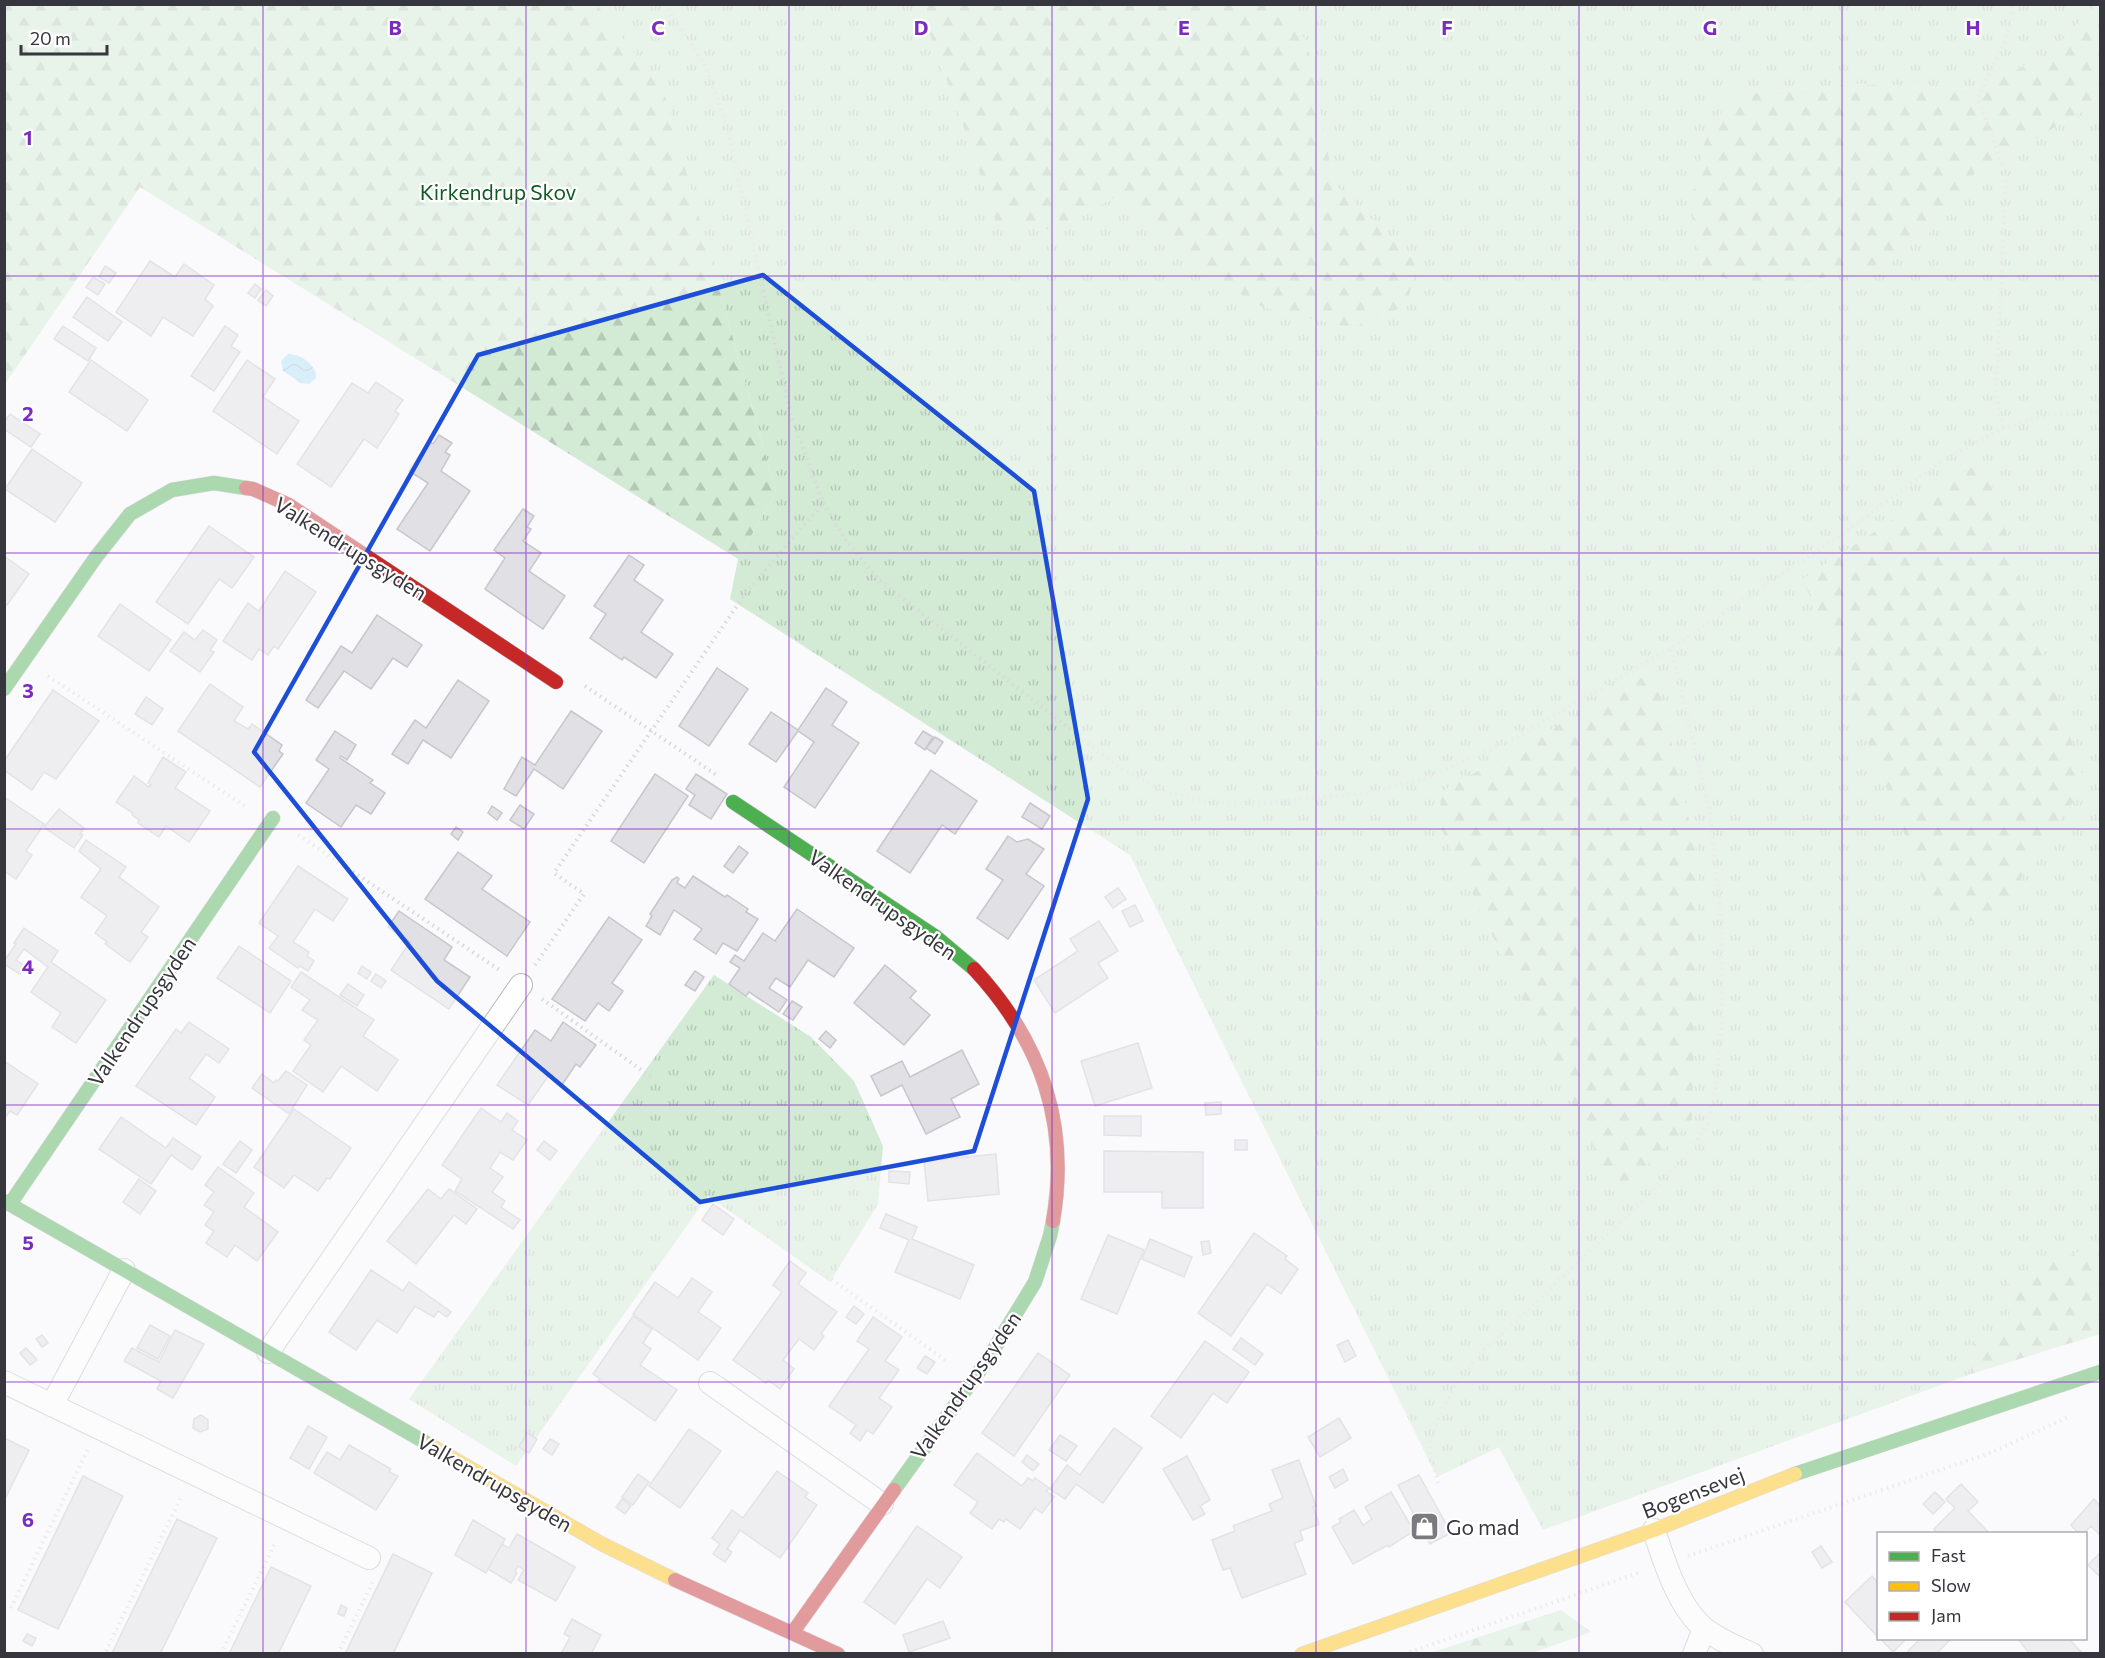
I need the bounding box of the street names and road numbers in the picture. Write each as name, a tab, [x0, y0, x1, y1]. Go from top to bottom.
street label: Valkendrupsgyden	[270, 491, 432, 605]
street label: Valkendrupsgyden	[804, 844, 962, 964]
street label: Valkendrupsgyden	[82, 932, 200, 1090]
street label: Valkendrupsgyden	[905, 1306, 1025, 1464]
street label: Valkendrupsgyden	[413, 1427, 577, 1537]
street label: Bogensevej	[1638, 1461, 1748, 1523]

